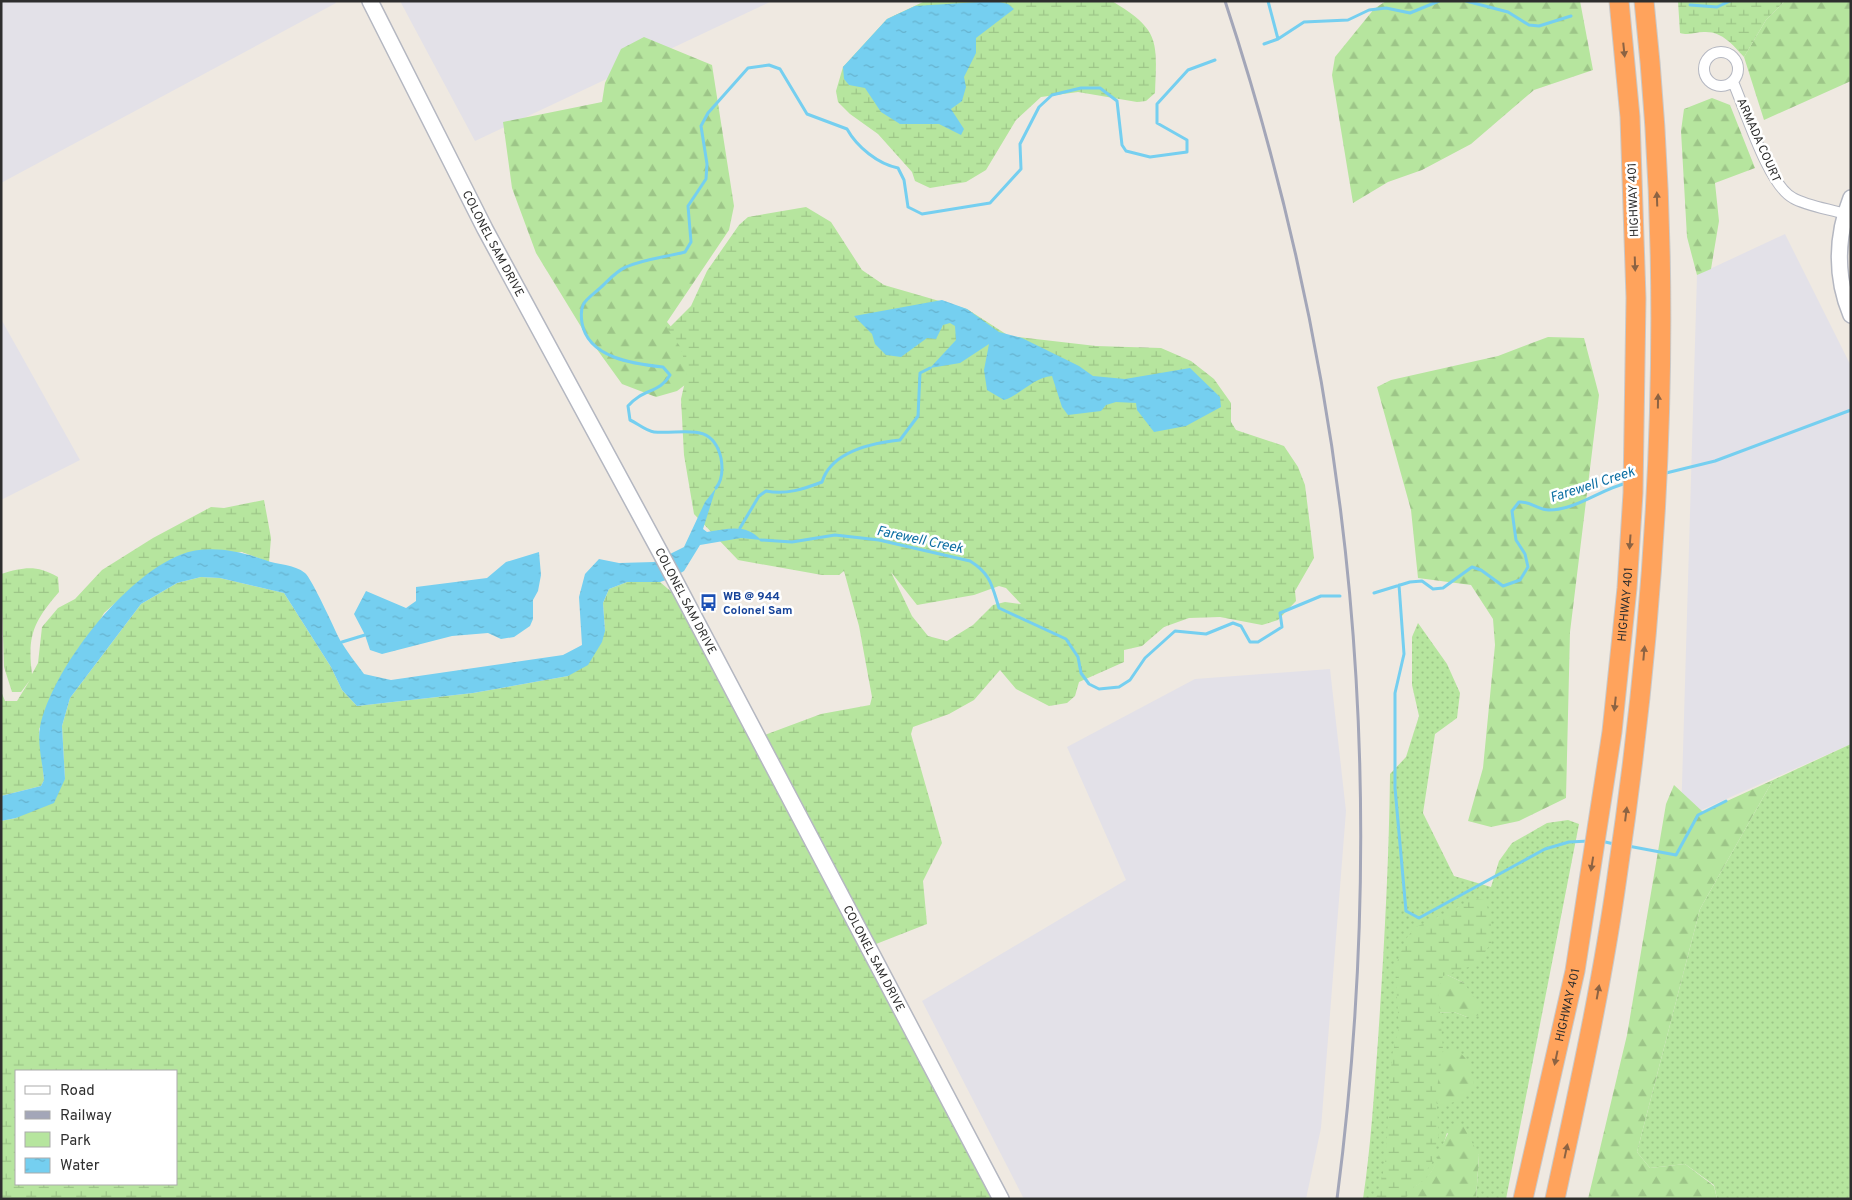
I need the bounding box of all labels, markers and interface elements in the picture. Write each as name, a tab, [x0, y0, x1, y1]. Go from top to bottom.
one-way arrow	[1620, 42, 1628, 58]
street label: ARMADA COURT	[1732, 96, 1784, 185]
street label: HIGHWAY 401	[1625, 162, 1643, 238]
street label: COLONEL SAM DRIVE	[458, 188, 527, 300]
one-way arrow	[1652, 191, 1660, 207]
one-way arrow	[1631, 257, 1639, 273]
one-way arrow	[1655, 393, 1663, 409]
water label: Farewell Creek	[1548, 463, 1638, 507]
water label: Farewell Creek	[875, 523, 965, 558]
one-way arrow	[1625, 534, 1633, 550]
street label: COLONEL SAM DRIVE	[650, 545, 720, 657]
street label: HIGHWAY 401	[1614, 567, 1637, 642]
place label: WB @ 944 Colonel Sam	[723, 589, 793, 619]
bus stop icon: WB @ 944 Colonel Sam	[699, 593, 719, 613]
one-way arrow	[1640, 644, 1648, 660]
one-way arrow	[1611, 696, 1619, 712]
one-way arrow	[1622, 806, 1630, 822]
one-way arrow	[1587, 857, 1595, 873]
street label: COLONEL SAM DRIVE	[839, 903, 908, 1015]
street label: HIGHWAY 401	[1552, 967, 1584, 1043]
one-way arrow	[1594, 983, 1602, 999]
one-way arrow	[1552, 1051, 1560, 1066]
legend	[15, 1070, 178, 1185]
text: Road	[60, 1082, 95, 1101]
text: Railway	[60, 1107, 112, 1126]
text: Park	[60, 1132, 91, 1151]
one-way arrow	[1562, 1143, 1570, 1159]
text: Water	[60, 1157, 100, 1176]

